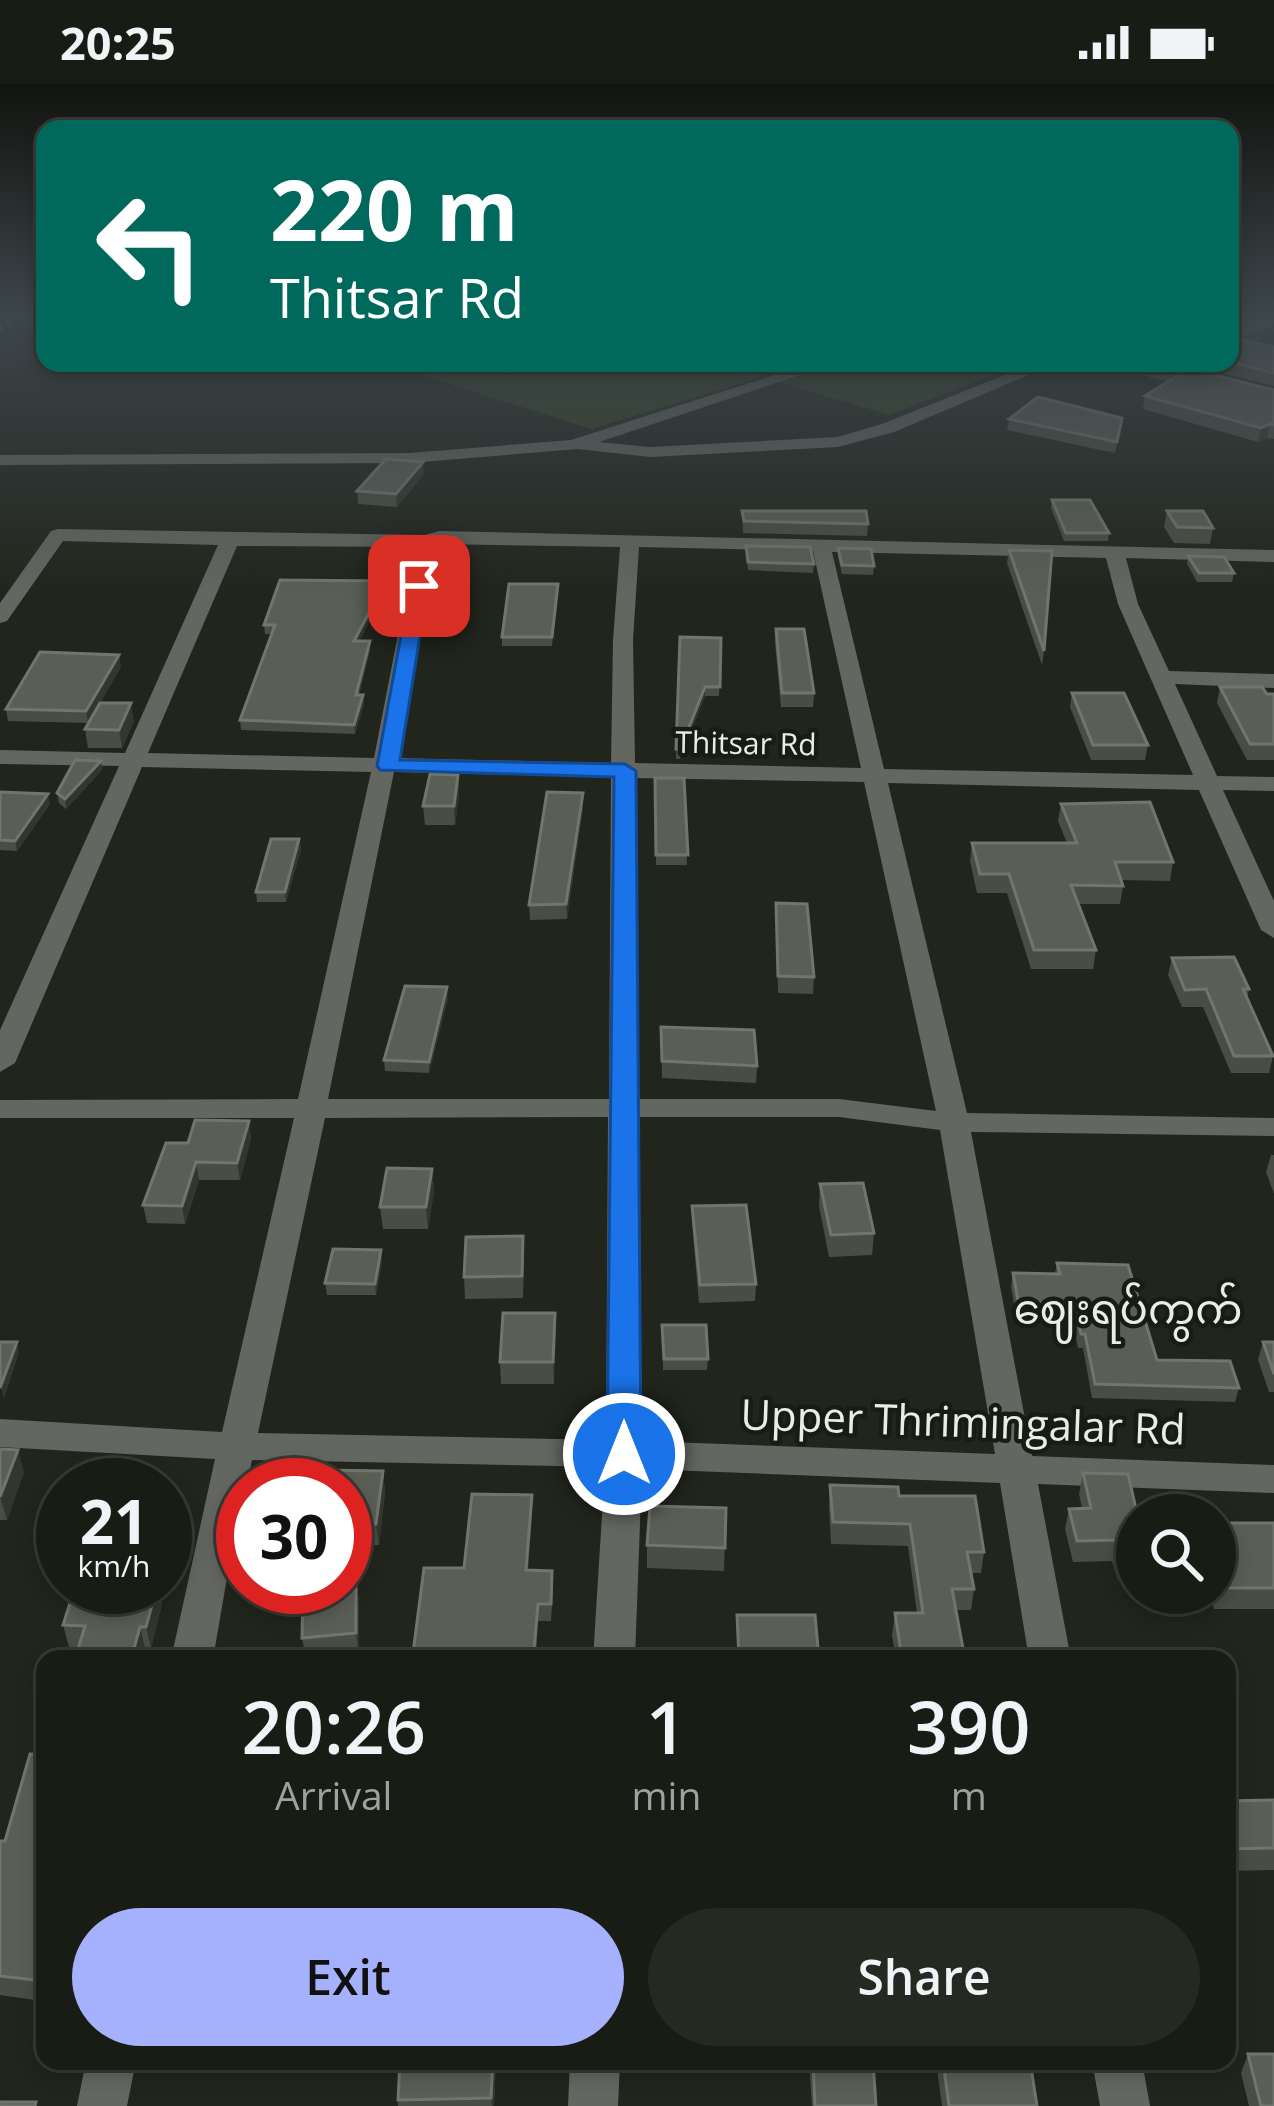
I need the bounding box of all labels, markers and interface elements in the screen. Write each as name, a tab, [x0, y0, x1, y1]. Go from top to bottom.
text: 20:25	[60, 12, 176, 73]
text: 220 m	[270, 151, 518, 266]
icon: left	[72, 168, 228, 324]
text: Thitsar Rd	[270, 260, 524, 334]
pin	[368, 535, 470, 637]
icon: arrive	[386, 553, 452, 619]
street label: Thitsar Rd	[675, 721, 817, 764]
district label: ဈေးရပ်ကွက်	[1014, 1279, 1242, 1344]
street label: Upper Thrimingalar Rd	[740, 1384, 1187, 1457]
position arrow	[561, 1391, 687, 1517]
speed limit sign: 30	[216, 1458, 372, 1614]
text: 21	[80, 1480, 148, 1562]
map controls	[1116, 1494, 1236, 1614]
button: search	[1116, 1494, 1236, 1614]
text: km/h	[78, 1545, 150, 1586]
text: 20:26	[242, 1677, 426, 1775]
text: 1	[646, 1677, 687, 1775]
text: 390	[907, 1677, 1030, 1775]
text: Arrival	[275, 1768, 392, 1821]
text: min	[632, 1768, 701, 1821]
text: m	[951, 1768, 987, 1821]
button: Exit	[72, 1908, 624, 2046]
button: Share	[648, 1908, 1200, 2046]

